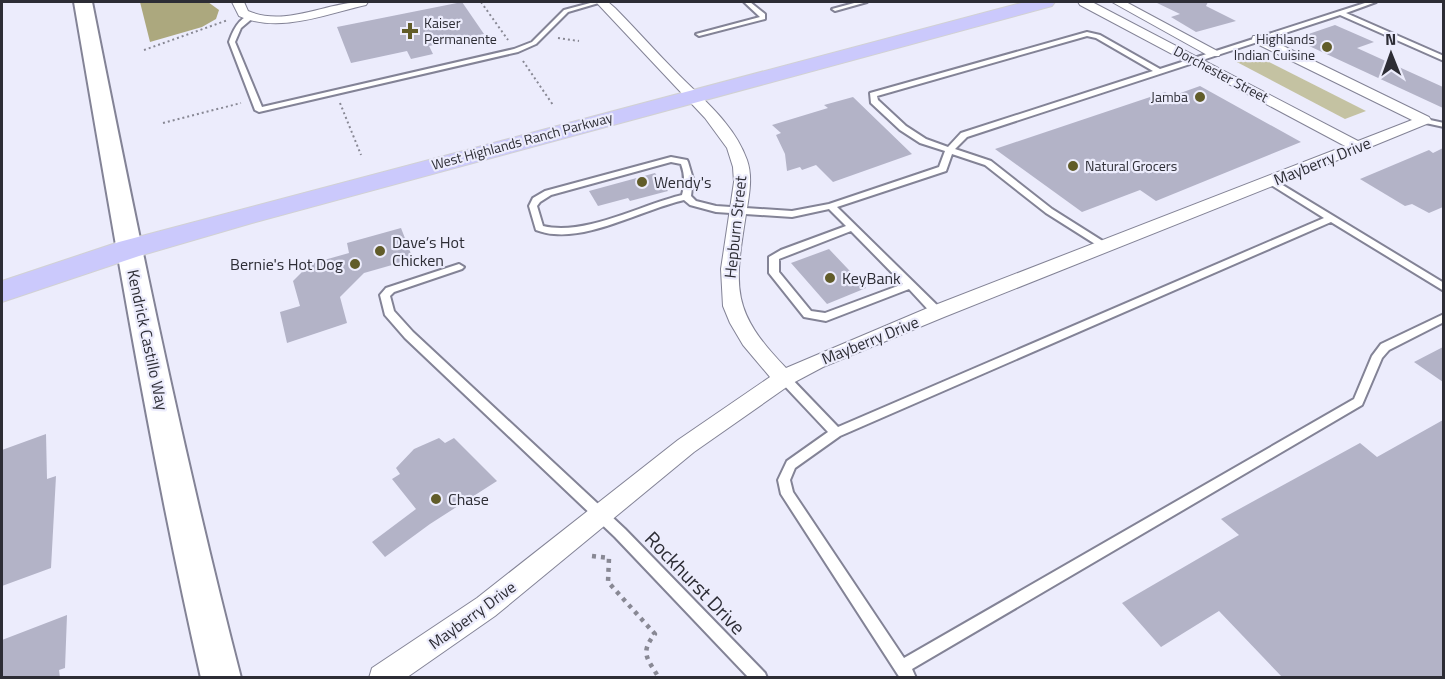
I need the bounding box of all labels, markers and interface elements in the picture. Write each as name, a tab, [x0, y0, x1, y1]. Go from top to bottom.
place label: Kaiser Permanente	[424, 12, 497, 49]
marker: Kaiser Permanente	[401, 22, 419, 40]
north arrow	[1361, 24, 1421, 84]
text: N	[1385, 27, 1396, 51]
place label: Highlands Indian Cuisine	[1234, 28, 1315, 65]
street label: Dorchester Street	[1170, 40, 1272, 107]
marker: Highlands Indian Cuisine	[1320, 40, 1334, 54]
place label: Jamba	[1151, 86, 1188, 107]
marker: Jamba	[1193, 90, 1207, 104]
street label: West Highlands Ranch Parkway	[429, 106, 615, 175]
street label: Mayberry Drive	[1270, 131, 1374, 191]
place label: Natural Grocers	[1085, 155, 1177, 176]
marker: Natural Grocers	[1066, 159, 1080, 173]
place label: Wendy's	[654, 170, 711, 194]
street label: Hepburn Street	[718, 174, 752, 279]
marker: Wendy's	[635, 175, 649, 189]
place label: Dave’s Hot Chicken	[392, 230, 465, 272]
marker: Dave’s Hot Chicken	[373, 244, 387, 258]
place label: Bernie's Hot Dog	[230, 252, 343, 276]
marker: Bernie's Hot Dog	[348, 257, 362, 271]
place label: KeyBank	[842, 266, 901, 290]
street label: Kendrick Castillo Way	[121, 267, 175, 413]
marker: KeyBank	[823, 271, 837, 285]
street label: Mayberry Drive	[818, 310, 922, 370]
place label: Chase	[448, 487, 489, 511]
marker: Chase	[429, 492, 443, 506]
street label: Rockhurst Drive	[638, 524, 753, 642]
street label: Mayberry Drive	[423, 575, 521, 655]

